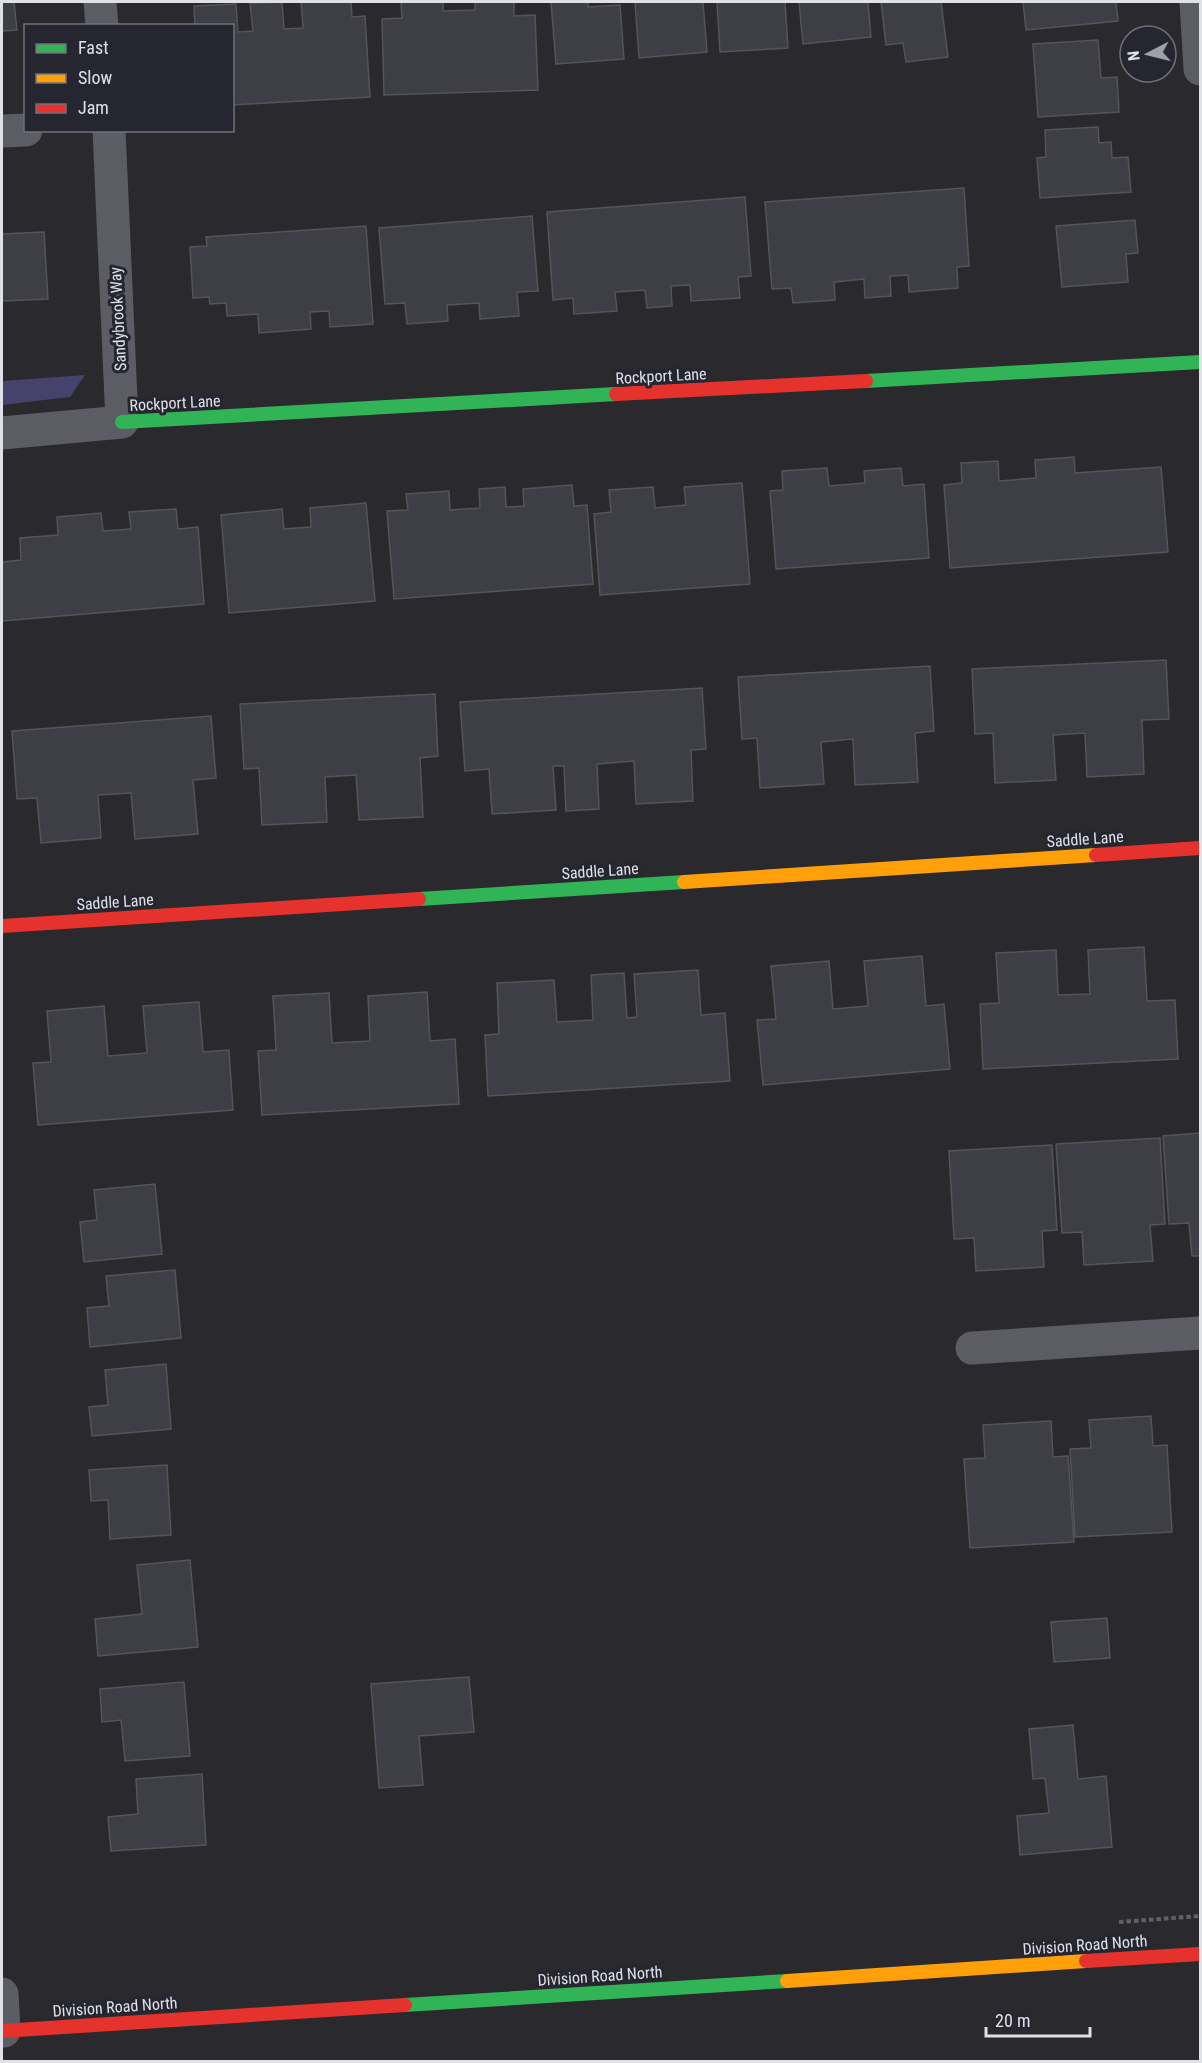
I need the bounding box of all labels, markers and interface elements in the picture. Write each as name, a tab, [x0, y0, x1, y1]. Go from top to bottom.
legend	[24, 24, 234, 132]
north arrow	[1118, 24, 1178, 84]
text: Fast	[78, 37, 109, 58]
text: N	[1124, 50, 1144, 62]
text: Slow	[78, 67, 113, 88]
text: Jam	[78, 97, 109, 118]
street label: Sandybrook Way	[106, 266, 130, 371]
street label: Rockport Lane	[615, 364, 707, 388]
street label: Rockport Lane	[129, 391, 221, 415]
street label: Saddle Lane	[1046, 827, 1124, 851]
street label: Saddle Lane	[561, 859, 639, 883]
street label: Saddle Lane	[76, 890, 154, 914]
street label: Division Road North	[1022, 1931, 1148, 1959]
street label: Division Road North	[537, 1962, 663, 1990]
street label: Division Road North	[52, 1993, 178, 2021]
scale bar	[986, 2000, 1090, 2038]
text: 20 m	[995, 2010, 1030, 2031]

